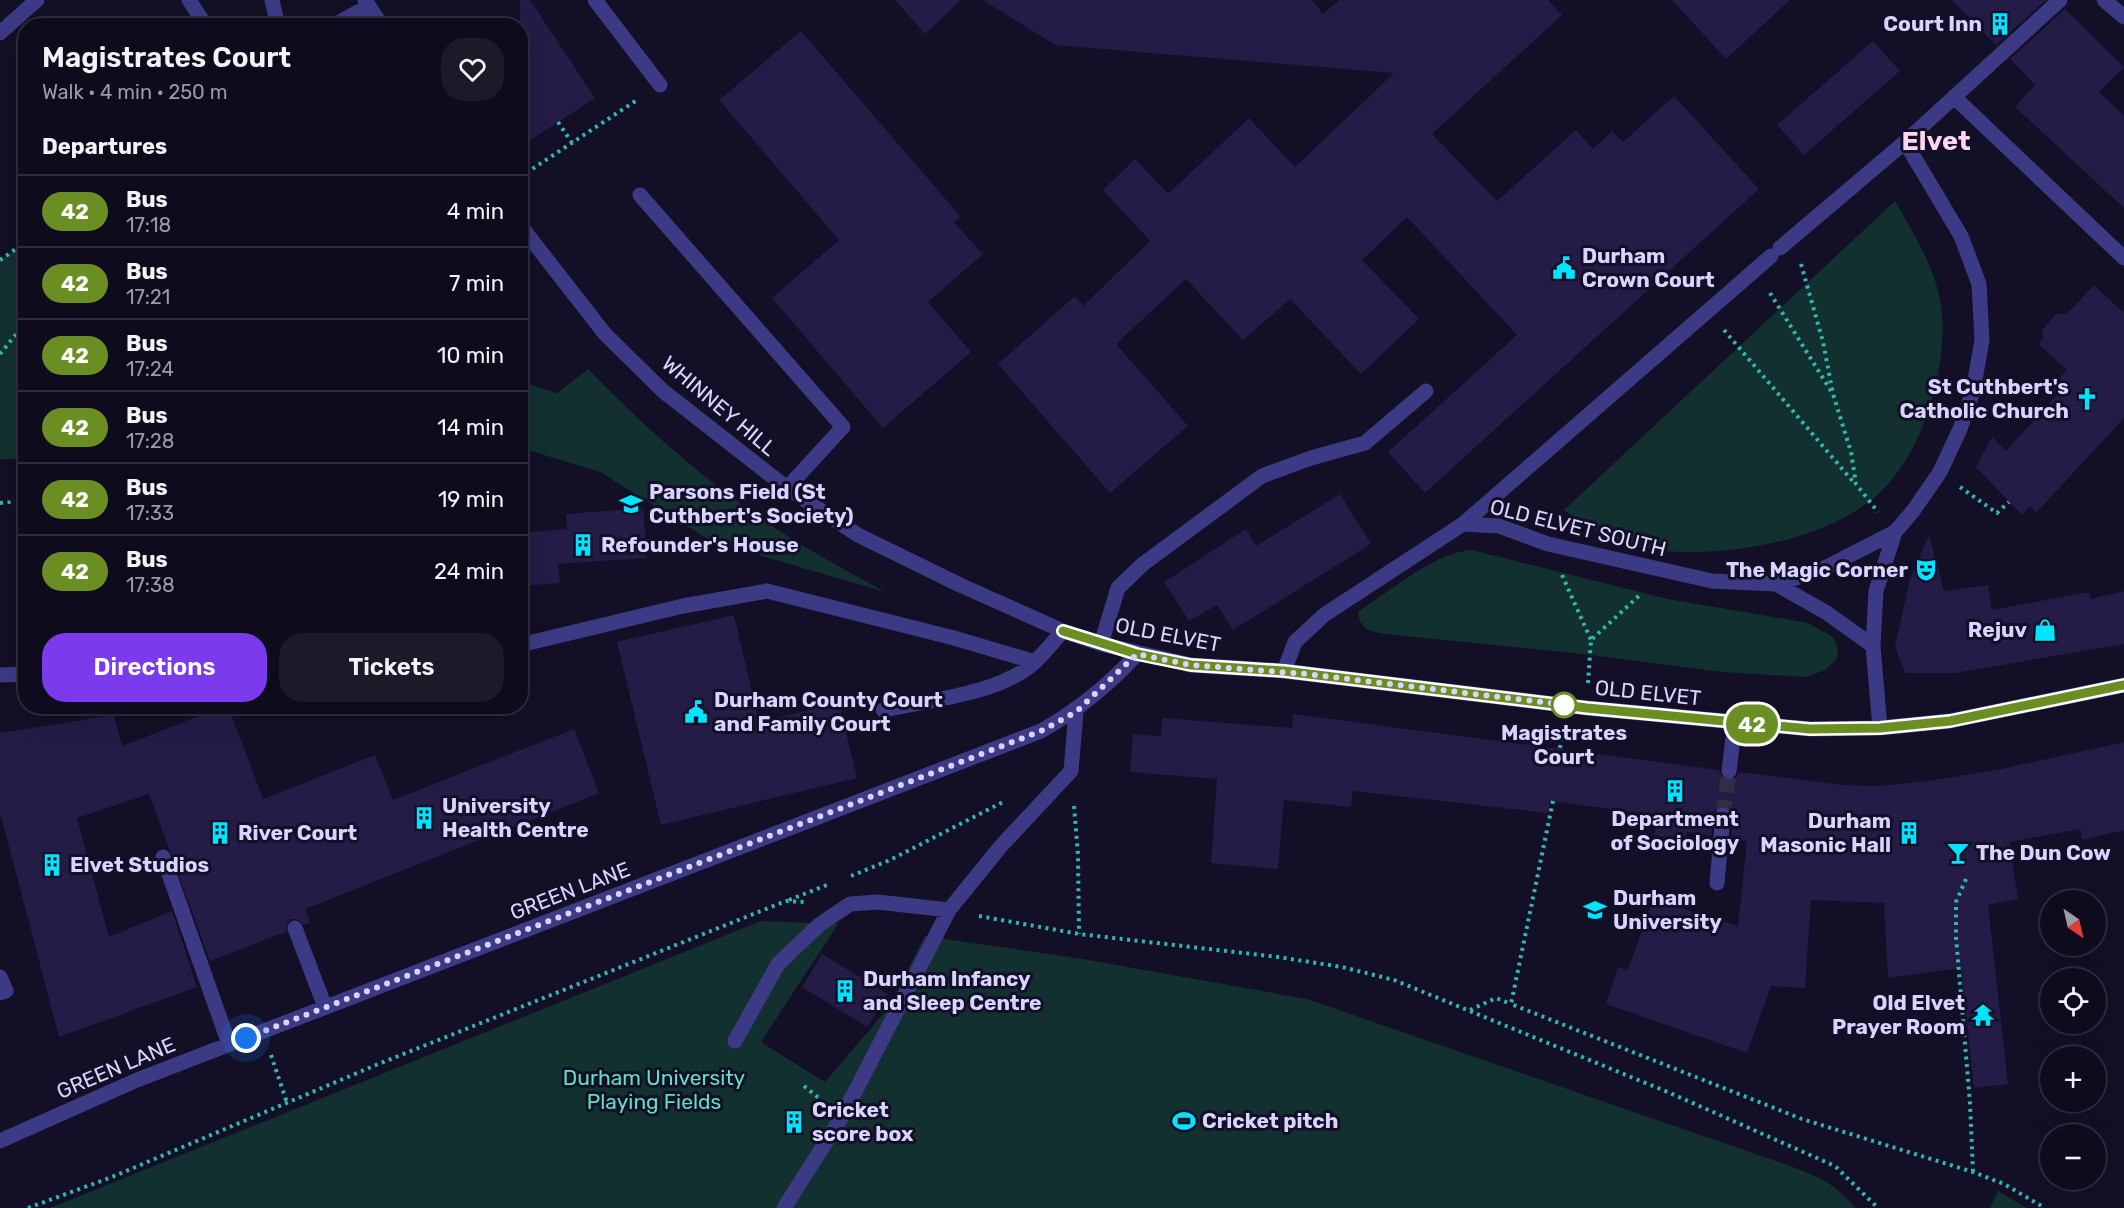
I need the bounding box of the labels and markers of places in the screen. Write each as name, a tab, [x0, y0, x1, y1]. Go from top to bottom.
place label: Court Inn	[1883, 11, 1982, 36]
building icon: Court Inn	[1987, 11, 2013, 37]
place label: Durham Crown Court	[1582, 243, 1715, 292]
public building icon: Durham Crown Court	[1551, 255, 1577, 281]
place label: St Cuthbert's Catholic Church	[1899, 374, 2069, 423]
church icon: St Cuthbert's Catholic Church	[2074, 386, 2100, 412]
place label: Parsons Field (St Cuthbert's Society)	[649, 479, 854, 528]
school or university icon: Parsons Field (St Cuthbert's Society)	[618, 491, 644, 517]
building icon: Refounder's House	[570, 532, 596, 558]
place label: Refounder's House	[601, 532, 799, 557]
place label: The Magic Corner	[1726, 557, 1908, 582]
theatre icon: The Magic Corner	[1913, 557, 1939, 583]
place label: Rejuv	[1968, 617, 2027, 642]
shop icon: Rejuv	[2032, 617, 2058, 643]
place label: Durham County Court and Family Court	[714, 687, 943, 736]
marker: Magistrates Court	[1551, 692, 1577, 718]
public building icon: Durham County Court and Family Court	[683, 699, 709, 725]
place label: Magistrates Court	[1501, 720, 1627, 769]
building icon: Department of Sociology	[1662, 778, 1688, 804]
place label: University Health Centre	[442, 793, 589, 842]
building icon: University Health Centre	[411, 805, 437, 831]
place label: Department of Sociology	[1611, 806, 1740, 855]
place label: Durham Masonic Hall	[1760, 808, 1891, 857]
building icon: River Court	[207, 820, 233, 846]
place label: River Court	[238, 820, 357, 845]
building icon: Durham Masonic Hall	[1896, 820, 1922, 846]
bar icon: The Dun Cow	[1945, 840, 1971, 866]
place label: The Dun Cow	[1976, 840, 2111, 865]
building icon: Elvet Studios	[39, 852, 65, 878]
place label: Elvet Studios	[70, 852, 209, 877]
place label: Durham University	[1613, 885, 1722, 934]
school or university icon: Durham University	[1582, 897, 1608, 923]
place label: Durham Infancy and Sleep Centre	[863, 966, 1042, 1015]
building icon: Durham Infancy and Sleep Centre	[832, 978, 858, 1004]
place label: Old Elvet Prayer Room	[1832, 990, 1965, 1039]
temple icon: Old Elvet Prayer Room	[1970, 1002, 1996, 1028]
place label: Cricket score box	[812, 1097, 914, 1146]
sports icon: Cricket pitch	[1171, 1108, 1197, 1134]
place label: Cricket pitch	[1202, 1108, 1338, 1133]
building icon: Cricket score box	[781, 1109, 807, 1135]

